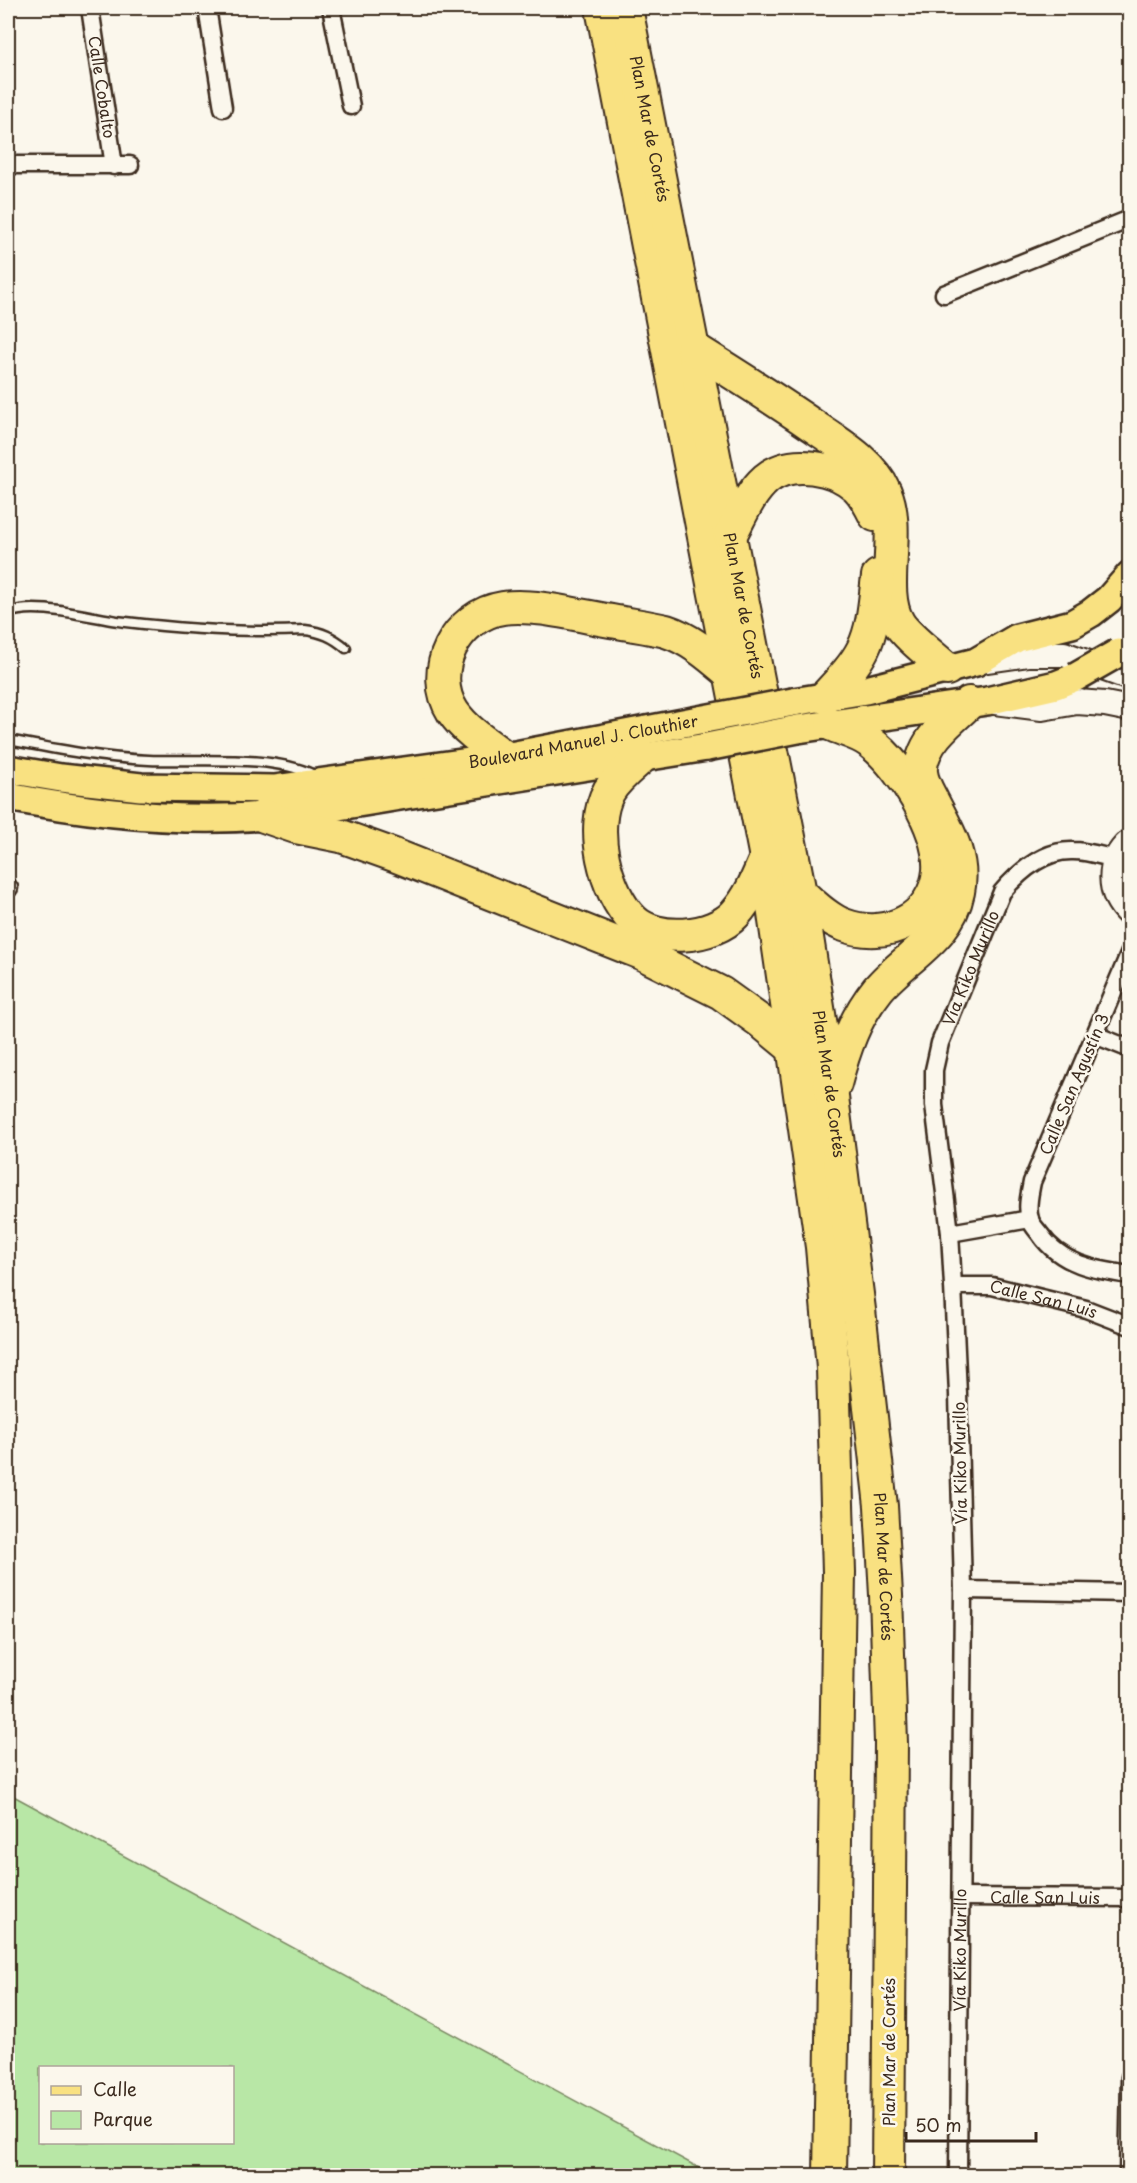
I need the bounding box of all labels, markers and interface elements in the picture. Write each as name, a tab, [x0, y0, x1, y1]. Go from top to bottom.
street label: Calle Cobalto	[83, 34, 123, 140]
street label: Plan Mar de Cortés	[625, 53, 677, 204]
street label: Plan Mar de Cortés	[718, 530, 771, 681]
street label: Boulevard Manuel J. Clouthier	[467, 707, 700, 773]
street label: Vía Kiko Murillo	[935, 906, 1004, 1029]
street label: Plan Mar de Cortés	[808, 1008, 853, 1159]
street label: Calle San Agustín 3	[1032, 1009, 1114, 1158]
street label: Calle San Luis	[988, 1273, 1101, 1323]
street label: Vía Kiko Murillo	[946, 1401, 972, 1525]
street label: Plan Mar de Cortés	[869, 1491, 901, 1641]
street label: Calle San Luis	[990, 1884, 1100, 1909]
street label: Vía Kiko Murillo	[946, 1888, 971, 2011]
street label: Plan Mar de Cortés	[876, 1978, 900, 2126]
legend	[39, 2066, 234, 2144]
text: Calle	[93, 2075, 137, 2102]
text: Parque	[93, 2105, 153, 2132]
scale bar	[906, 2105, 1036, 2143]
text: 50 m	[915, 2111, 962, 2138]

